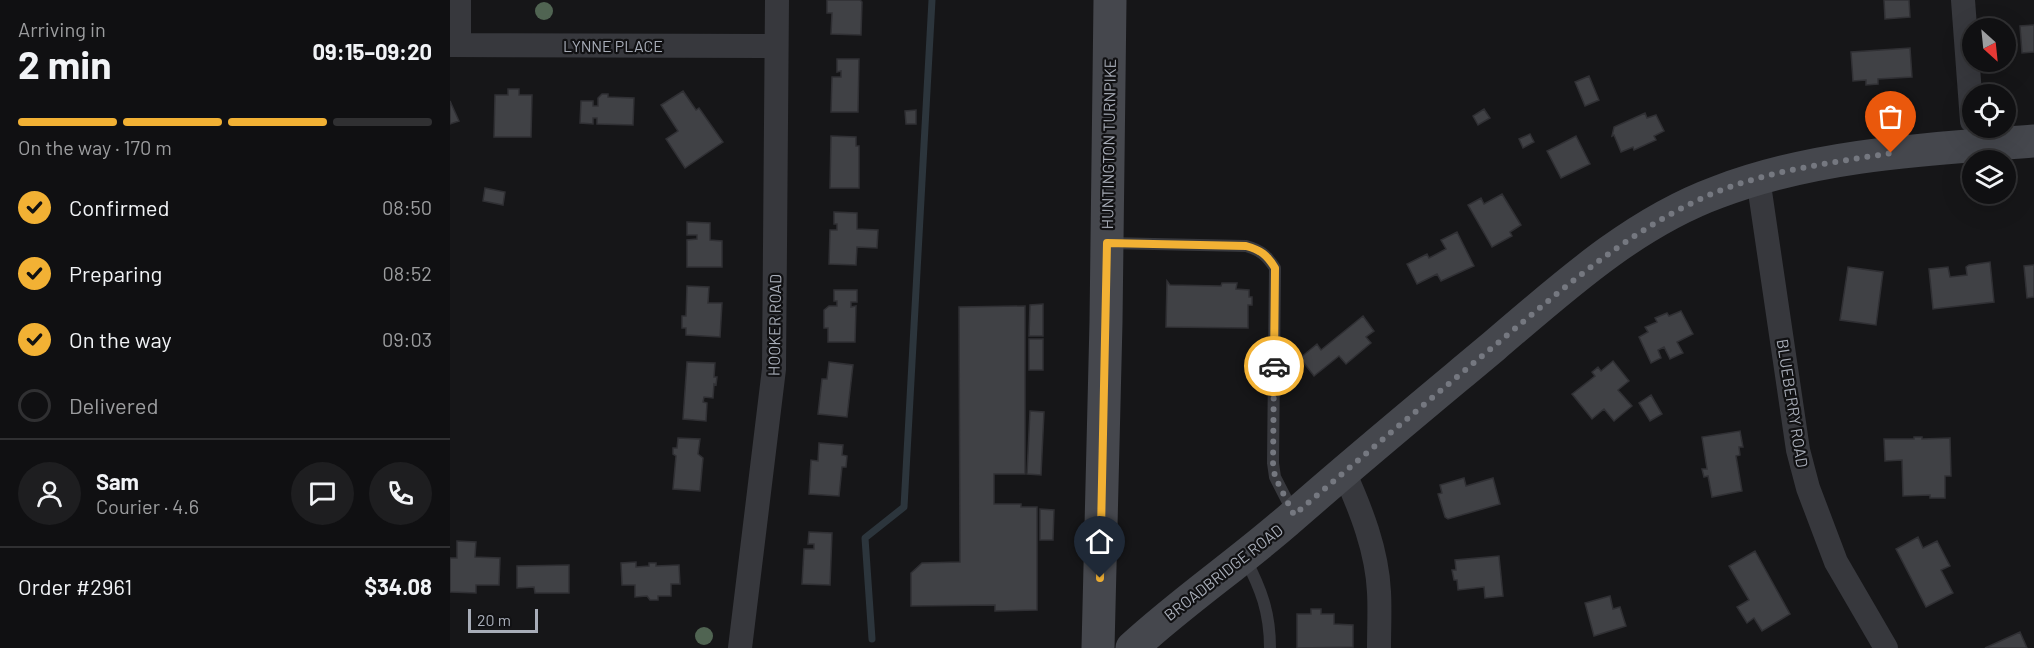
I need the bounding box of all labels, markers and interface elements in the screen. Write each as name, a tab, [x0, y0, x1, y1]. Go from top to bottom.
text: Arriving in	[18, 17, 106, 41]
north arrow	[1962, 18, 2016, 72]
map controls	[1962, 18, 2016, 204]
street label: LYNNE PLACE	[563, 36, 663, 55]
text: 09:15–09:20	[313, 38, 432, 64]
text: 2 min	[18, 40, 111, 87]
street label: HUNTINGTON TURNPIKE	[1097, 59, 1119, 229]
button: locate	[1962, 84, 2016, 138]
pin	[1865, 91, 1916, 153]
icon: bag	[1874, 100, 1907, 133]
text: On the way · 170 m	[18, 135, 172, 159]
button: layers	[1962, 150, 2016, 204]
icon: check	[18, 191, 51, 224]
text: Confirmed	[69, 194, 169, 220]
text: 08:50	[382, 195, 432, 219]
icon: check	[18, 257, 51, 290]
text: Preparing	[69, 260, 162, 286]
text: 08:52	[383, 261, 432, 285]
street label: HOOKER ROAD	[764, 274, 784, 376]
icon: check	[18, 323, 51, 356]
text: On the way	[69, 326, 172, 352]
text: 09:03	[382, 327, 432, 351]
courier	[1244, 336, 1304, 396]
street label: BLUEBERRY ROAD	[1773, 337, 1813, 469]
icon: car	[1258, 350, 1291, 383]
text: Delivered	[69, 392, 158, 418]
button: person	[18, 462, 81, 525]
button: chat	[291, 462, 354, 525]
button: phone	[369, 462, 432, 525]
text: Sam	[96, 468, 139, 494]
text: Courier · 4.6	[96, 494, 199, 518]
pin	[1074, 516, 1125, 578]
street label: BROADBRIDGE ROAD	[1160, 520, 1286, 624]
icon: home	[1083, 525, 1116, 558]
text: Order #2961	[18, 573, 132, 599]
text: $34.08	[364, 573, 432, 599]
scale bar	[468, 606, 538, 634]
text: 20 m	[477, 610, 511, 629]

